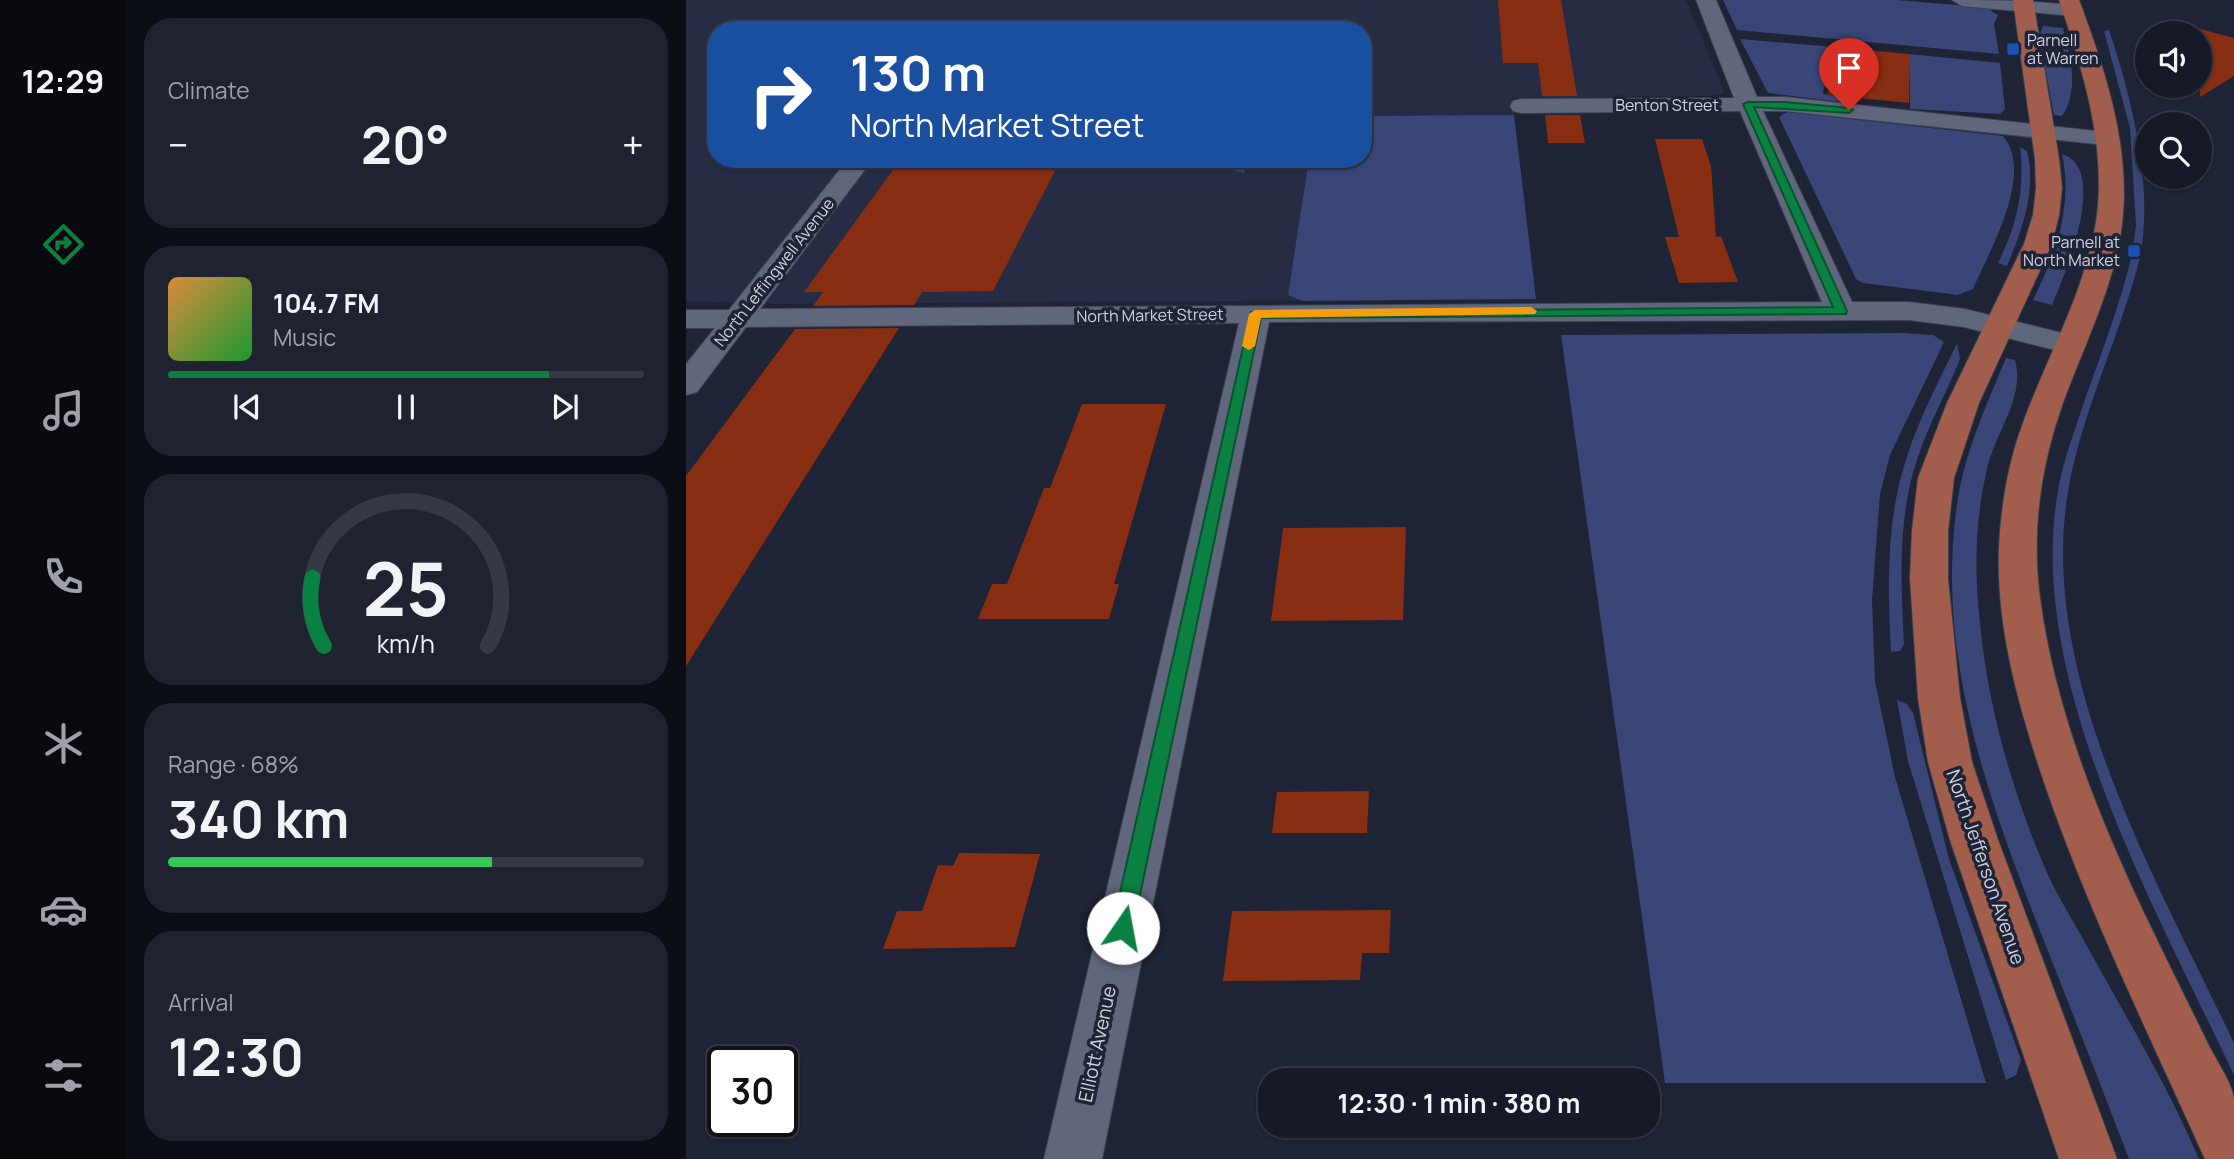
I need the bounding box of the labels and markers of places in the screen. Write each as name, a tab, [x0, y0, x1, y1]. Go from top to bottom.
place label: Parnell at Warren	[2027, 29, 2099, 69]
pin	[1819, 38, 1879, 110]
marker: Parnell at Warren	[2005, 41, 2021, 57]
place label: Parnell at North Market	[2023, 231, 2120, 271]
marker: Parnell at North Market	[2126, 243, 2142, 259]

